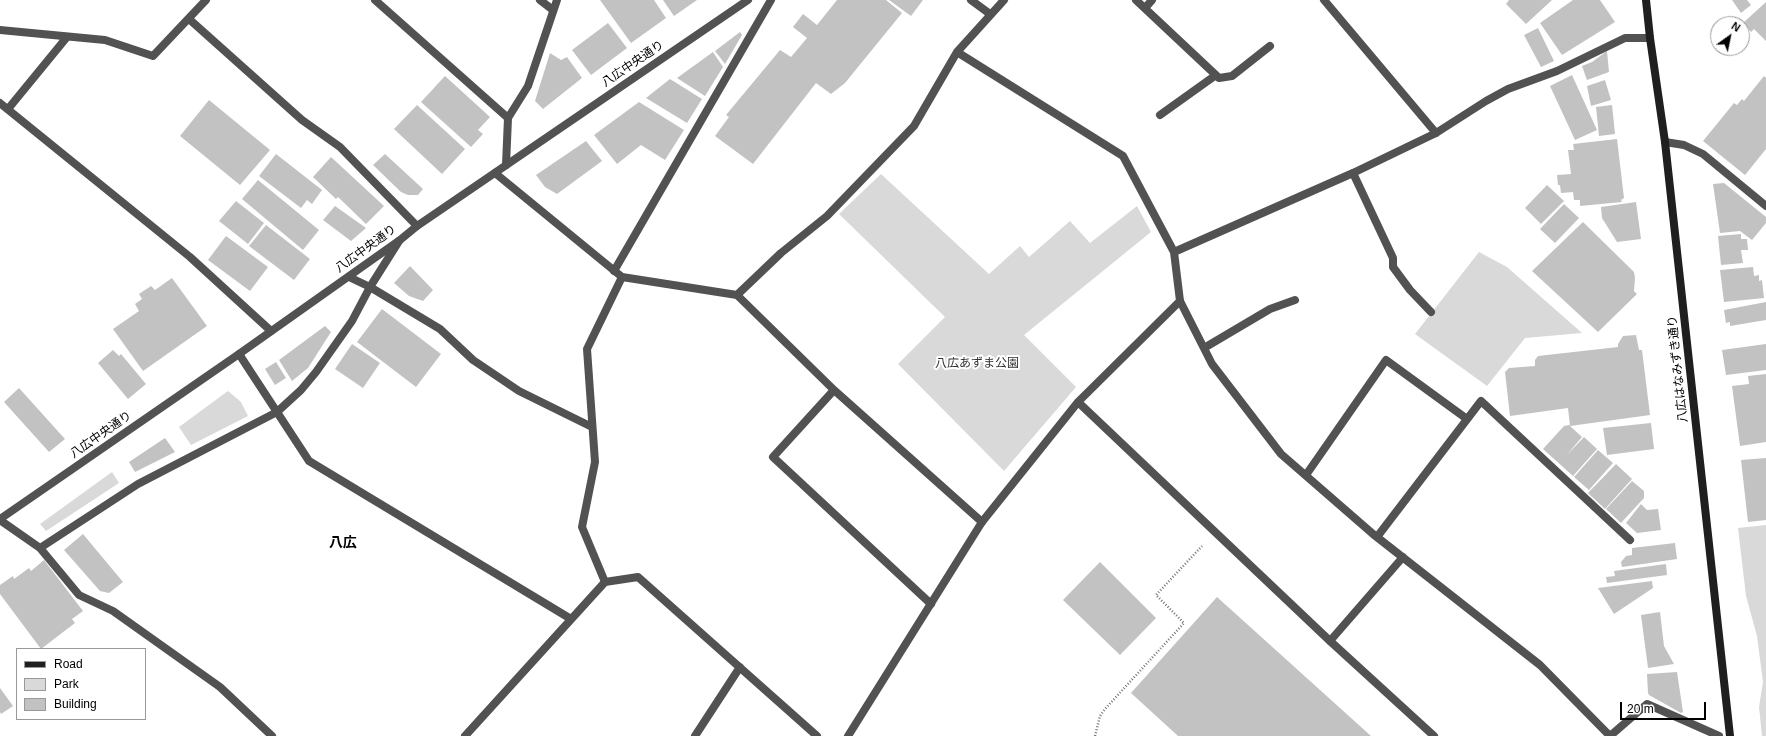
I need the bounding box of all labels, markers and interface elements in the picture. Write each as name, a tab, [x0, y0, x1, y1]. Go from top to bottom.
north arrow	[1710, 16, 1750, 56]
text: N	[1729, 20, 1743, 34]
street label: 八広中央通り	[599, 38, 667, 90]
street label: 八広中央通り	[333, 222, 399, 276]
street label: 八広はなみずき通り	[1665, 315, 1691, 423]
park label: 八広あずま公園	[935, 357, 1019, 371]
street label: 八広中央通り	[67, 408, 135, 462]
district label: 八広	[329, 535, 357, 551]
legend	[16, 648, 146, 720]
text: Road	[54, 657, 83, 671]
text: Park	[54, 677, 79, 691]
scale bar	[1622, 694, 1708, 720]
text: Building	[54, 697, 97, 711]
text: 20 m	[1627, 702, 1654, 716]

